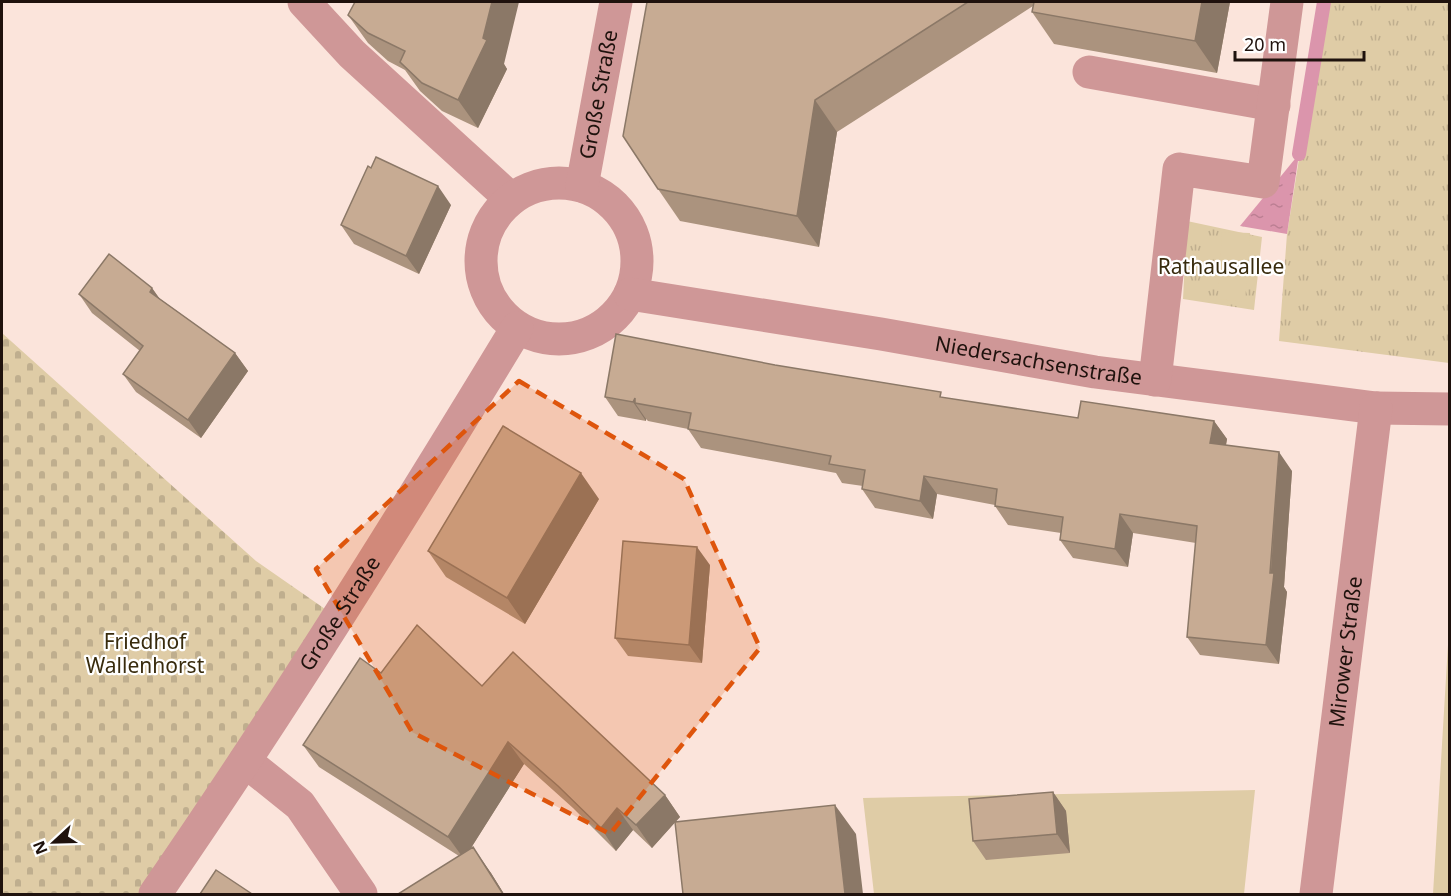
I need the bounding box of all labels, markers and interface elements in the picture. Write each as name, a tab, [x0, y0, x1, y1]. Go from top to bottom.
scale bar	[1235, 24, 1364, 62]
street label: Große Straße	[572, 27, 624, 161]
text: 20 m	[1244, 32, 1286, 56]
park label: Rathausallee	[1158, 252, 1284, 280]
street label: Niedersachsenstraße	[933, 329, 1144, 391]
street label: Große Straße	[292, 550, 386, 676]
street label: Mirower Straße	[1322, 575, 1368, 729]
park label: Friedhof Wallenhorst	[86, 627, 205, 679]
north arrow	[24, 812, 84, 872]
text: N	[27, 837, 53, 858]

